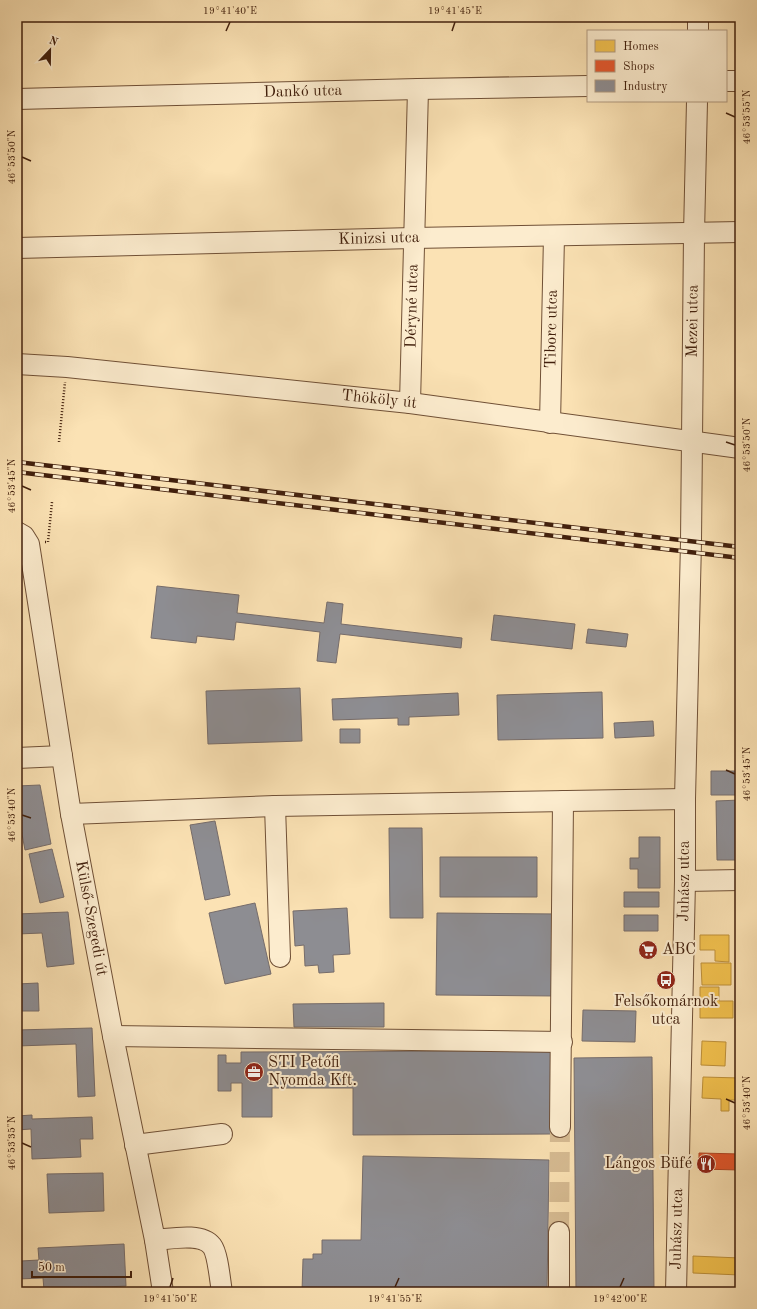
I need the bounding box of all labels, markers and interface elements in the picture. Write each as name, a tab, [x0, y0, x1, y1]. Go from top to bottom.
text: 19°41'40"E	[203, 6, 257, 16]
text: 19°41'45"E	[428, 6, 482, 16]
north arrow	[30, 30, 70, 70]
legend	[587, 30, 727, 102]
text: N	[47, 35, 60, 49]
text: Homes	[623, 41, 659, 53]
text: Shops	[623, 61, 654, 73]
text: Industry	[623, 81, 668, 93]
street label: Dankó utca	[263, 83, 343, 101]
text: 46°53'55"N	[742, 89, 752, 144]
text: 46°53'50"N	[7, 129, 17, 184]
street label: Kinizsi utca	[338, 230, 420, 248]
street label: Déryné utca	[403, 264, 422, 348]
street label: Mezei utca	[685, 284, 702, 358]
street label: Tiborc utca	[543, 289, 561, 369]
street label: Thököly út	[341, 388, 418, 412]
text: 46°53'50"N	[742, 417, 752, 472]
text: 46°53'45"N	[7, 458, 17, 513]
text: 46°53'45"N	[742, 746, 752, 801]
text: 46°53'40"N	[7, 787, 17, 842]
street label: Juhász utca	[676, 840, 693, 922]
street label: Külső-Szegedi út	[72, 859, 110, 978]
supermarket icon: ABC	[637, 939, 659, 961]
place label: ABC	[662, 942, 696, 958]
bus stop icon: Felsőkomárnok utca	[655, 969, 677, 991]
place label: Felsőkomárnok utca	[614, 994, 718, 1028]
place label: STI Petőfi Nyomda Kft.	[268, 1055, 357, 1089]
office icon: STI Petőfi Nyomda Kft.	[243, 1061, 265, 1083]
text: 46°53'40"N	[742, 1075, 752, 1130]
text: 46°53'35"N	[7, 1115, 17, 1170]
restaurant icon: Lángos Büfé	[695, 1153, 717, 1175]
place label: Lángos Büfé	[605, 1156, 692, 1172]
street label: Juhász utca	[668, 1188, 686, 1270]
scale bar	[32, 1253, 131, 1279]
text: 50 m	[38, 1261, 65, 1274]
text: 19°41'50"E	[143, 1294, 197, 1304]
text: 19°41'55"E	[368, 1294, 422, 1304]
text: 19°42'00"E	[593, 1294, 647, 1304]

